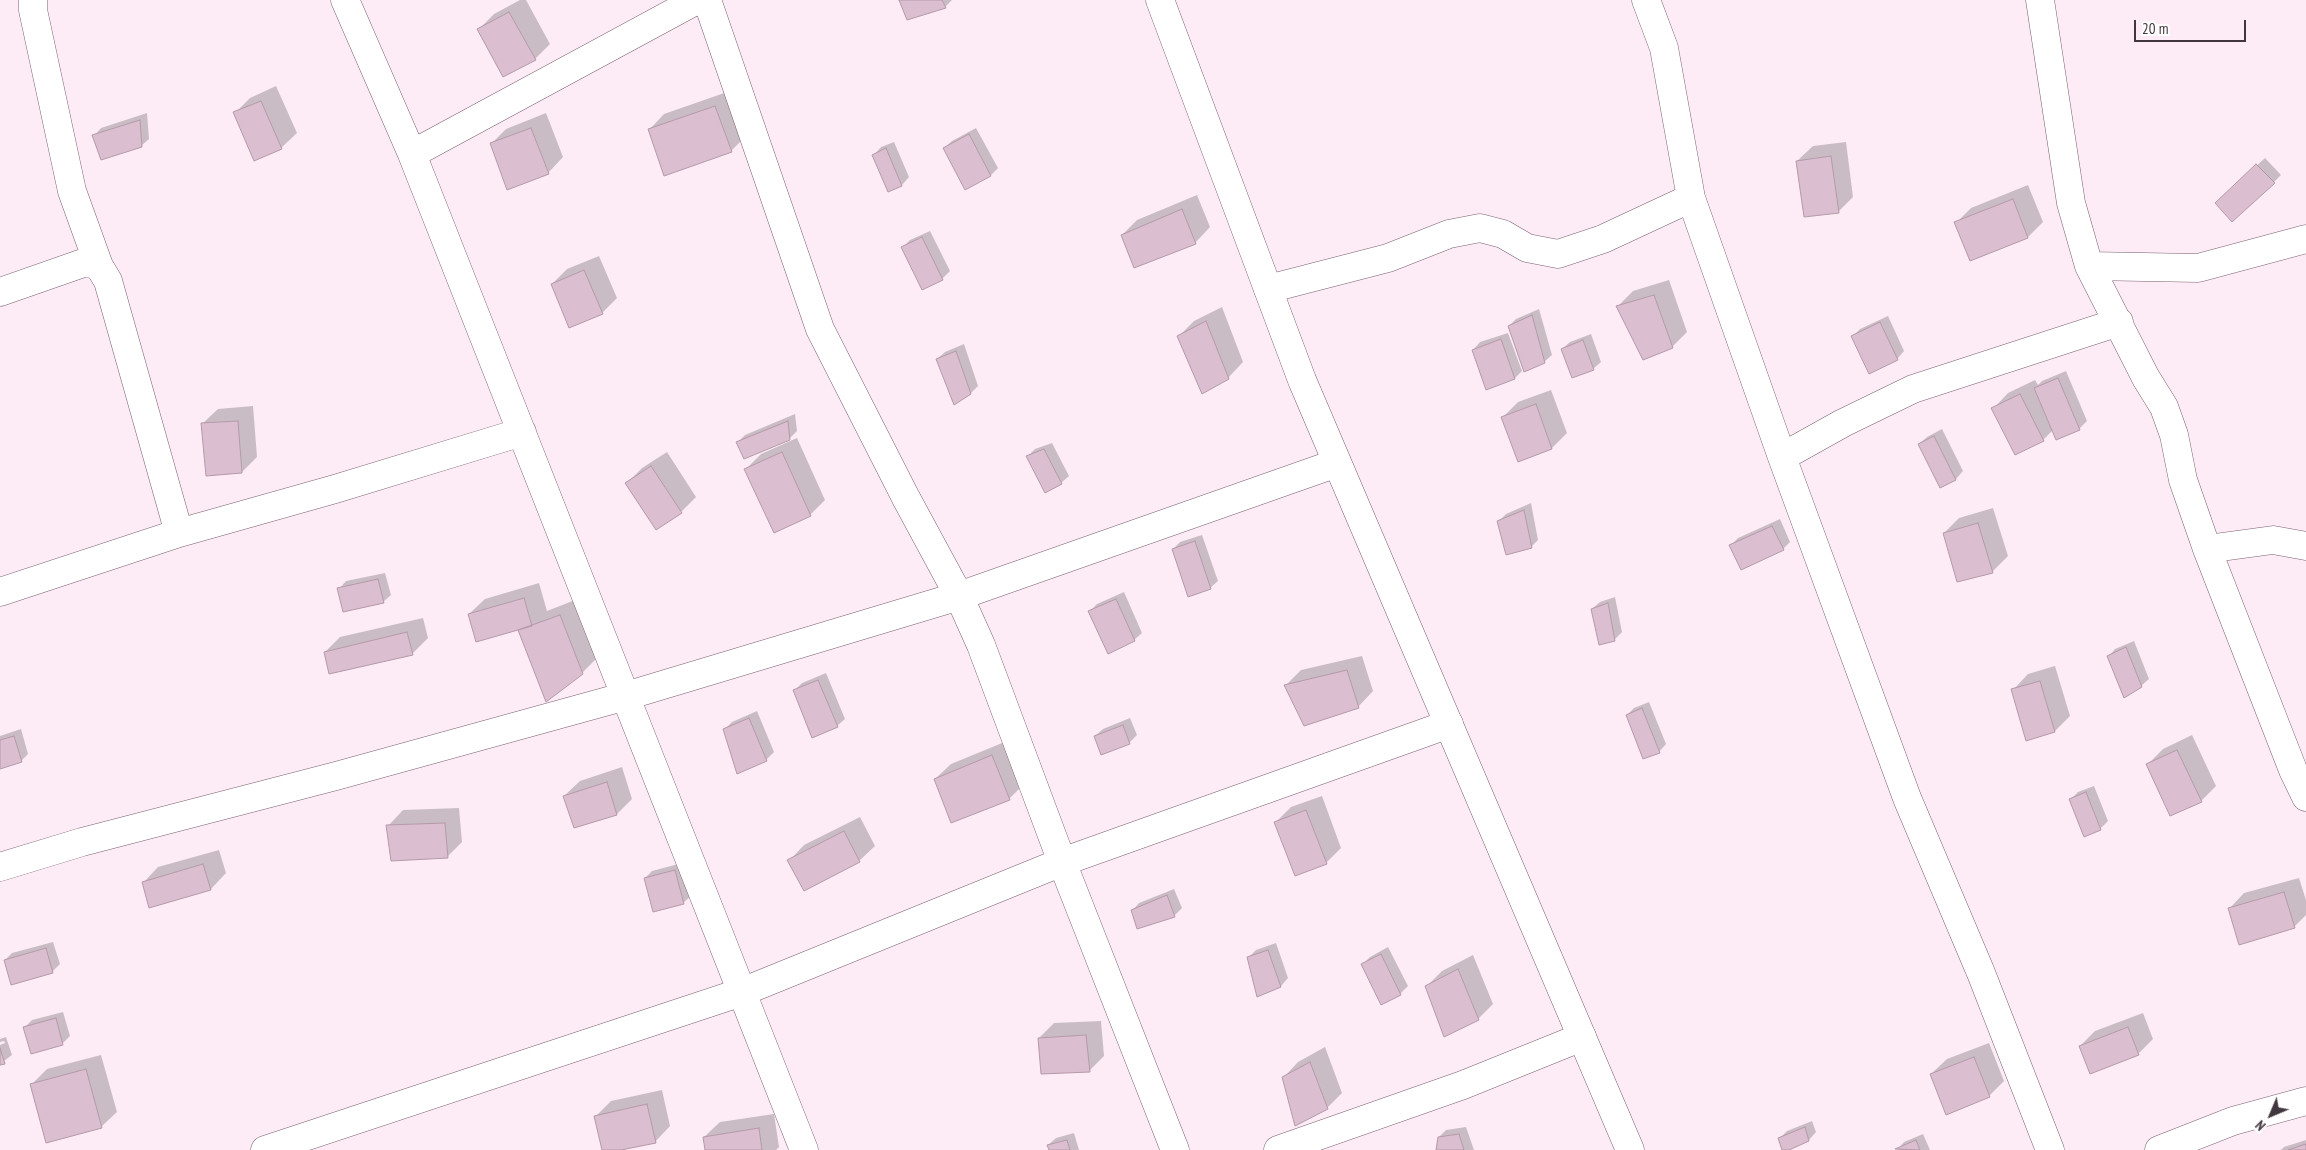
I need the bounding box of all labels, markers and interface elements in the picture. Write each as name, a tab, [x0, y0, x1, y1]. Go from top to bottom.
scale bar	[2136, 10, 2248, 42]
text: 20 m	[2142, 19, 2168, 38]
north arrow	[2246, 1090, 2296, 1140]
text: N	[2251, 1117, 2269, 1135]

